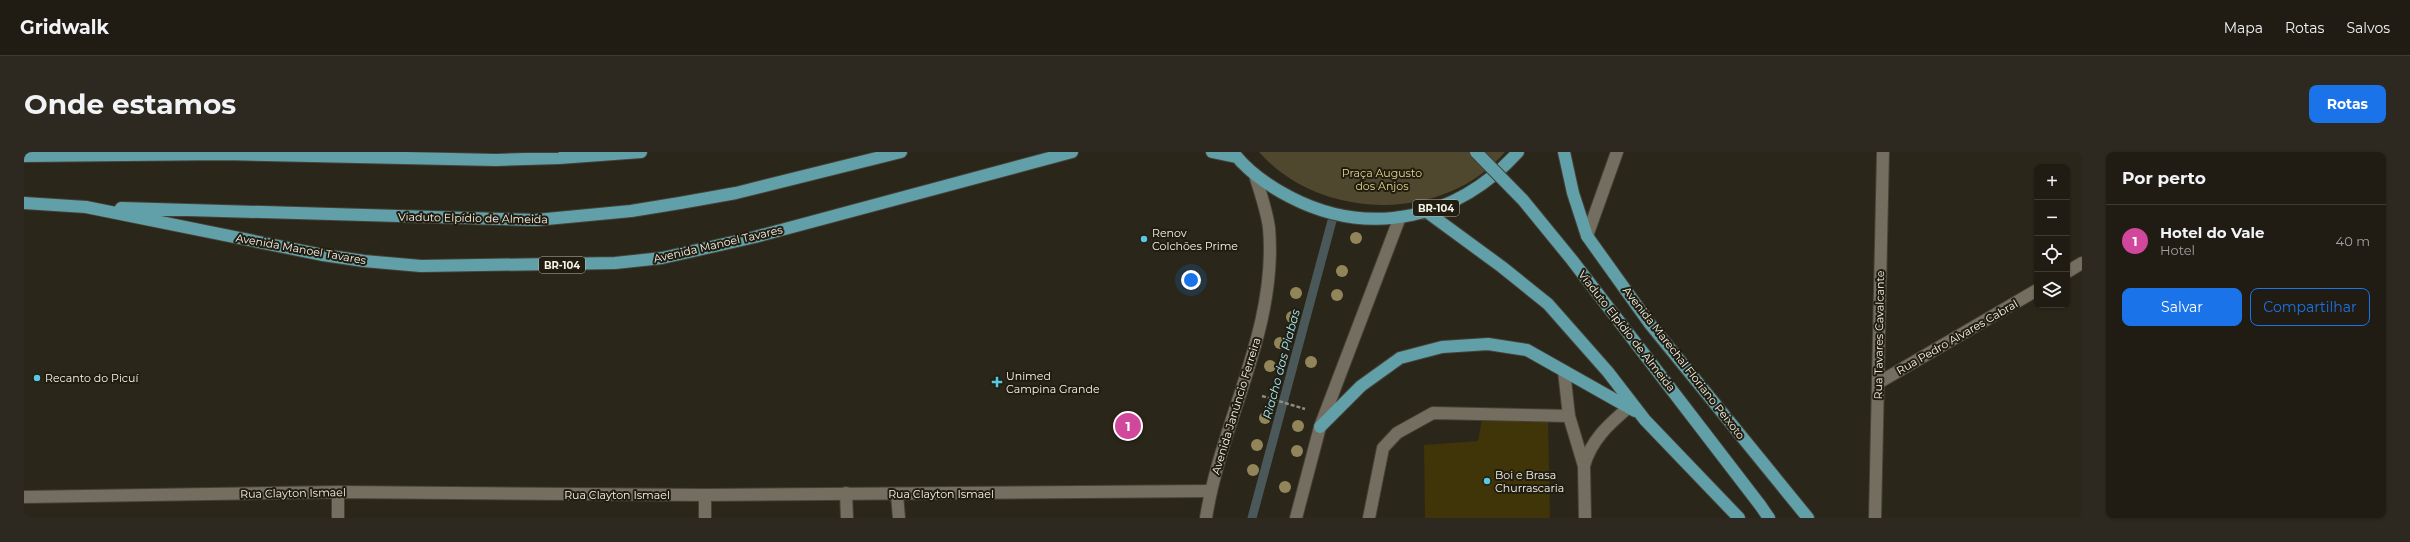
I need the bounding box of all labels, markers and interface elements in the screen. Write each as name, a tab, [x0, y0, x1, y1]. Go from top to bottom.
text: Gridwalk	[20, 16, 109, 39]
text: Mapa	[2224, 19, 2263, 37]
text: Rotas	[2285, 19, 2324, 37]
text: Salvos	[2346, 19, 2390, 37]
button: Rotas	[2309, 85, 2386, 123]
text: Onde estamos	[24, 87, 236, 121]
map controls	[2034, 164, 2070, 308]
button: +	[2034, 164, 2070, 200]
park label: Praça Augusto dos Anjos	[1342, 166, 1422, 193]
text: Por perto	[2122, 168, 2206, 188]
road number: BR-104	[1413, 200, 1459, 216]
button: −	[2034, 200, 2070, 236]
street label: Viaduto Elpídio de Almeida	[398, 210, 548, 226]
street label: Avenida Manoel Tavares	[652, 222, 784, 266]
text: Hotel do Vale	[2160, 223, 2265, 242]
place label: Renov Colchões Prime	[1152, 226, 1238, 253]
street label: Avenida Manoel Tavares	[235, 231, 368, 267]
text: 1	[2132, 233, 2138, 249]
text: 40 m	[2336, 233, 2370, 249]
marker: Renov Colchões Prime	[1139, 234, 1149, 244]
button: locate	[2034, 236, 2070, 272]
text: Hotel	[2160, 242, 2195, 258]
road number: BR-104	[539, 257, 585, 273]
street label: Viaduto Elpídio de Almeida	[1575, 268, 1679, 394]
your location	[1181, 270, 1201, 290]
street label: Rua Tavares Cavalcante	[1871, 270, 1887, 400]
button: layers	[2034, 272, 2070, 308]
street label: Avenida Marechal Floriano Peixoto	[1620, 284, 1748, 442]
button: Salvar	[2122, 288, 2242, 326]
button: Compartilhar	[2250, 288, 2370, 326]
street label: Rua Pedro Alvares Cabral	[1894, 296, 2020, 378]
water label: Riacho das Piabas	[1259, 307, 1303, 420]
street label: Avenida Janúncio Ferreira	[1208, 336, 1264, 476]
place label: Unimed Campina Grande	[1006, 369, 1100, 396]
place label: Recanto do Picuí	[45, 371, 139, 385]
marker: Recanto do Picuí	[32, 373, 42, 383]
marker: Unimed Campina Grande	[991, 376, 1003, 388]
pin: 1	[1115, 411, 1141, 441]
place label: Boi e Brasa Churrascaria	[1495, 468, 1564, 495]
marker: Boi e Brasa Churrascaria	[1482, 476, 1492, 486]
street label: Rua Clayton Ismael	[240, 485, 346, 501]
street label: Rua Clayton Ismael	[888, 487, 994, 501]
street label: Rua Clayton Ismael	[564, 488, 670, 502]

